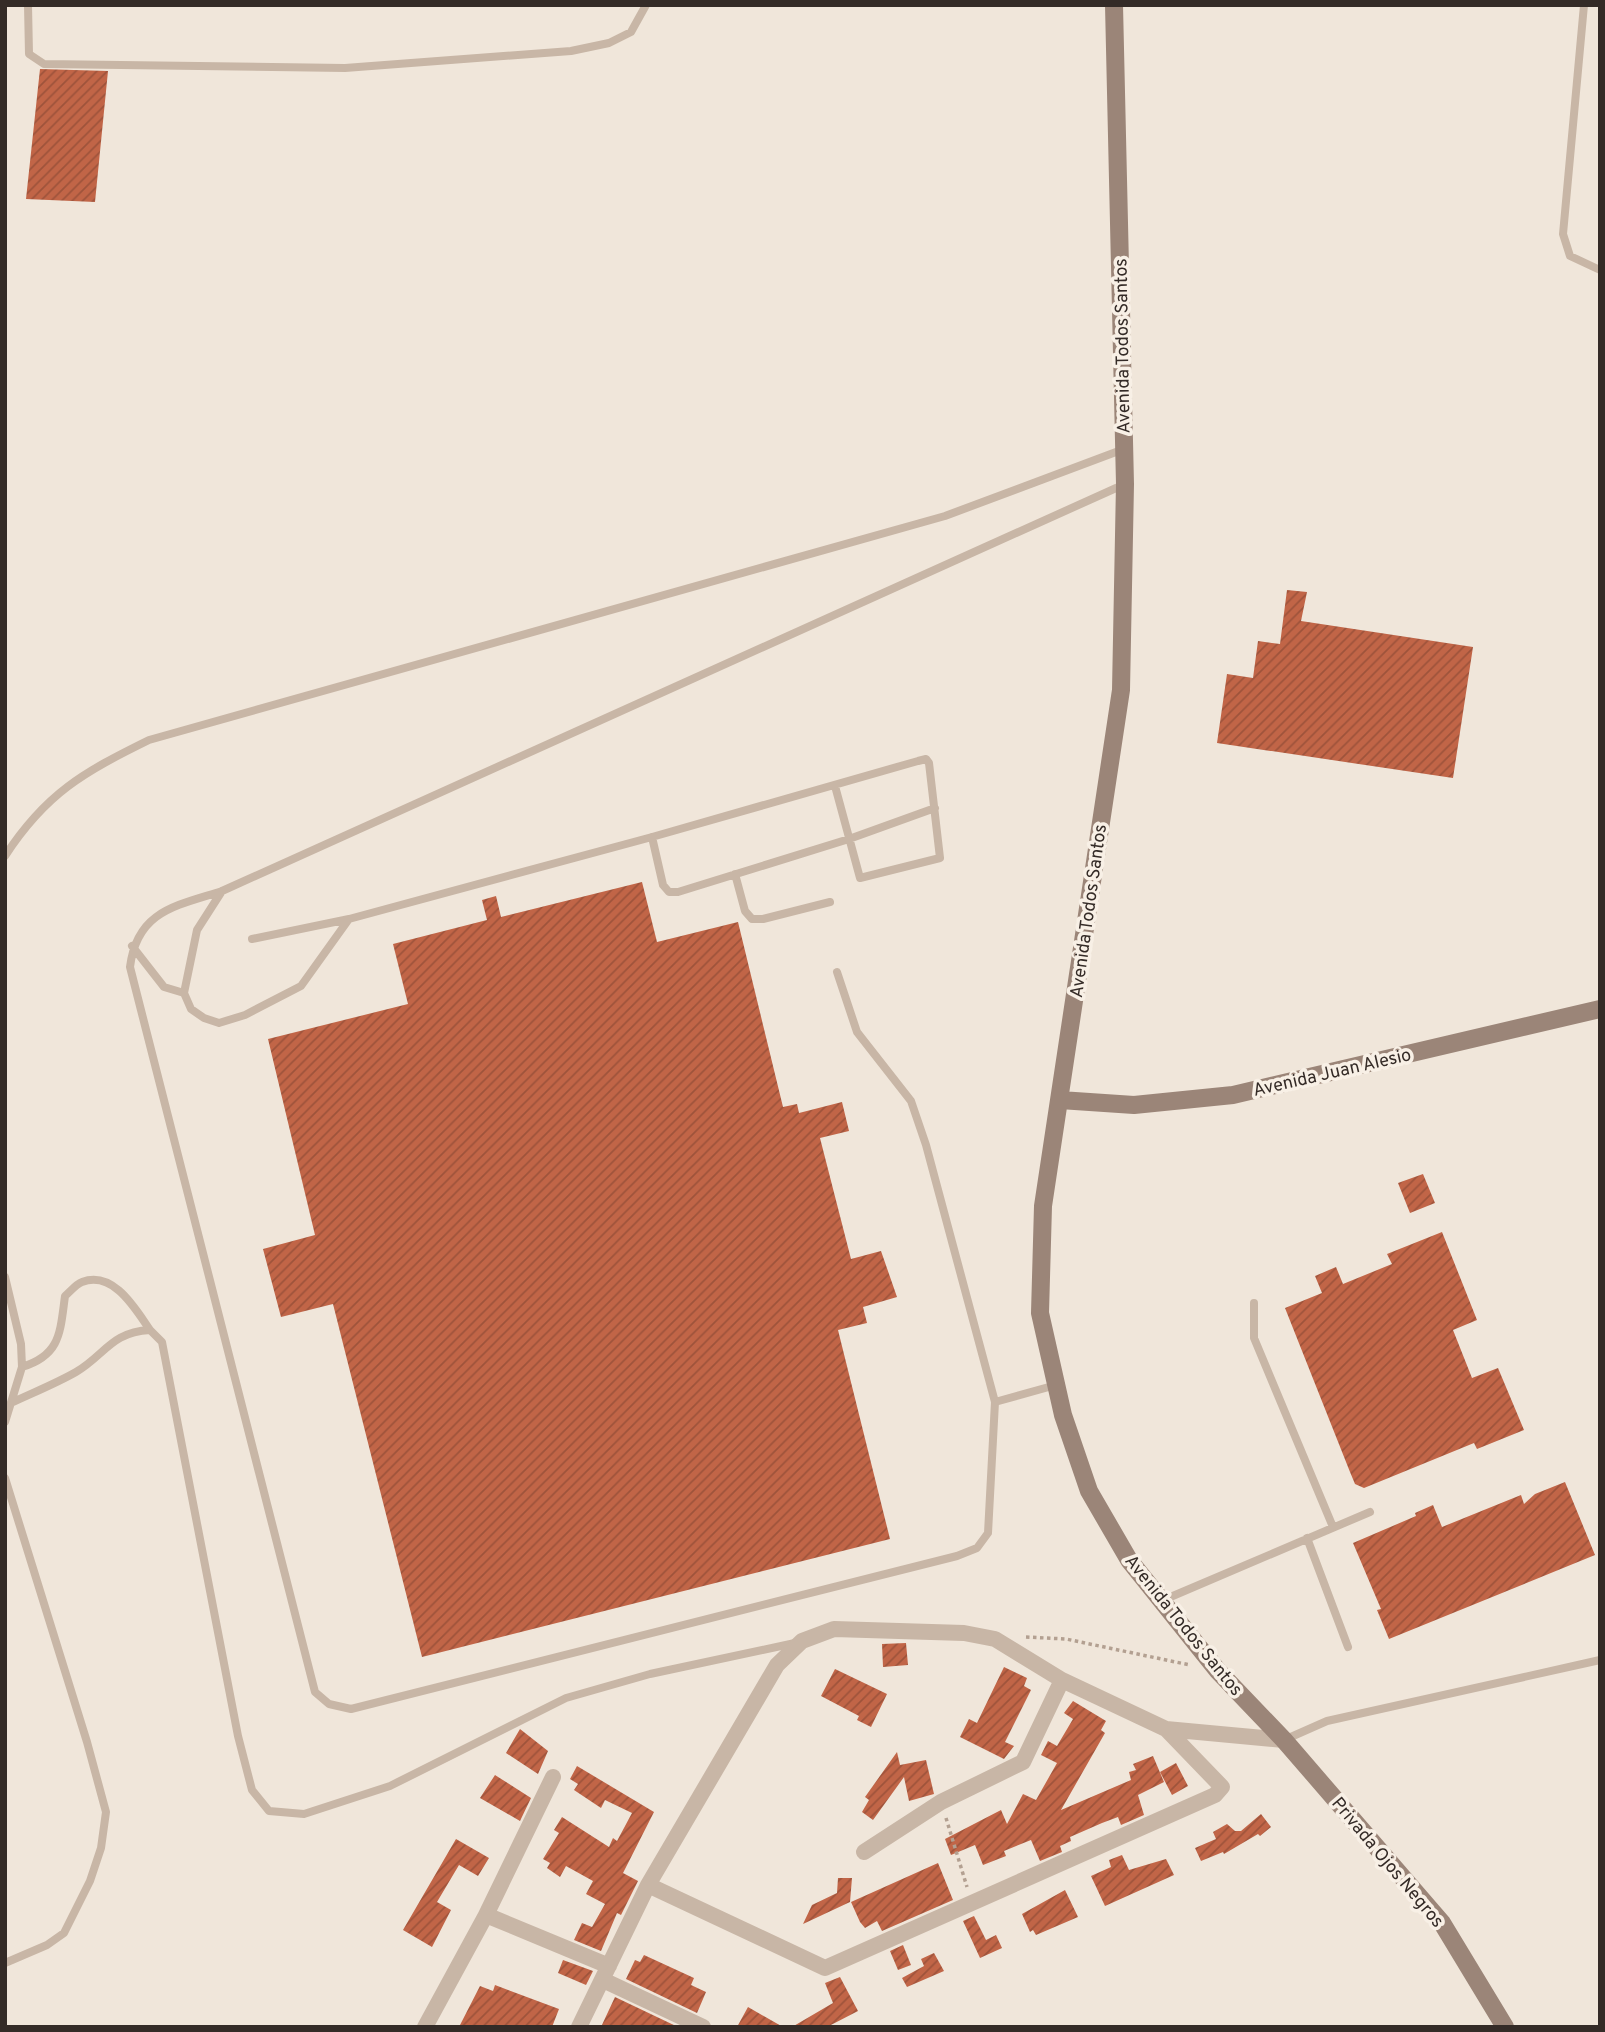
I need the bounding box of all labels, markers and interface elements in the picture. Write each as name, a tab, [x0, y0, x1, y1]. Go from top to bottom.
street label: Avenida Todos Santos	[1110, 258, 1137, 434]
street label: Avenida Todos Santos	[1066, 823, 1113, 1000]
street label: Avenida Juan Alesio	[1251, 1044, 1414, 1103]
street label: Avenida Todos Santos	[1119, 1551, 1247, 1701]
street label: Privada Ojos Negros	[1326, 1793, 1448, 1933]

